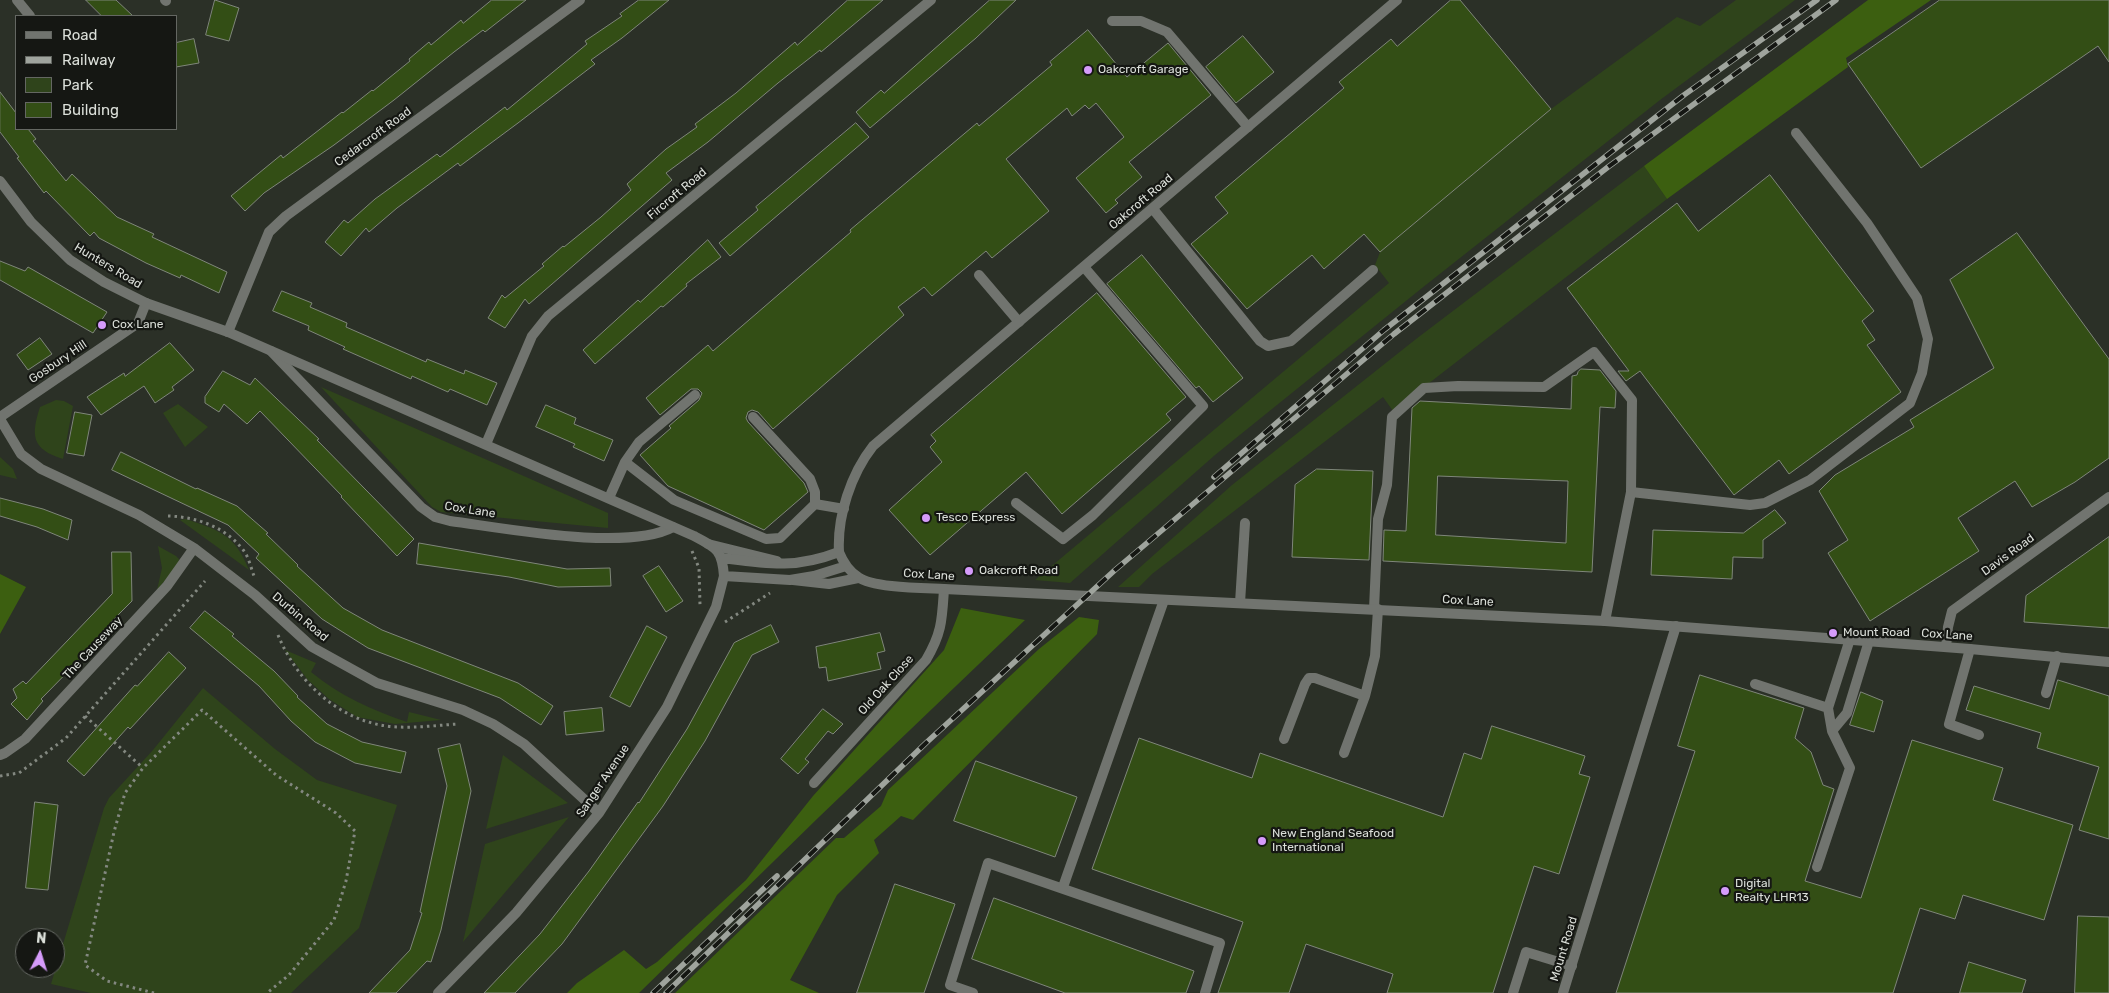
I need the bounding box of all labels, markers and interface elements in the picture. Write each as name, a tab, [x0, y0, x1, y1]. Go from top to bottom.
legend	[15, 15, 178, 130]
text: Road	[62, 26, 98, 44]
text: Railway	[62, 51, 116, 69]
place label: Oakcroft Garage	[1098, 63, 1189, 77]
marker: Oakcroft Garage	[1082, 64, 1094, 76]
text: Park	[62, 76, 93, 94]
text: Building	[62, 101, 119, 119]
street label: Cedarcroft Road	[332, 104, 414, 170]
street label: Fircroft Road	[644, 165, 710, 223]
street label: Oakcroft Road	[1106, 171, 1176, 233]
street label: Hunters Road	[72, 240, 144, 292]
place label: Cox Lane	[112, 318, 163, 332]
marker: Cox Lane	[96, 319, 108, 331]
street label: Gosbury Hill	[26, 337, 90, 387]
street label: Cox Lane	[443, 499, 497, 521]
place label: Tesco Express	[936, 511, 1015, 525]
marker: Tesco Express	[920, 512, 932, 524]
street label: Davis Road	[1979, 531, 2037, 579]
place label: Oakcroft Road	[979, 564, 1058, 578]
marker: Oakcroft Road	[963, 565, 975, 577]
street label: Cox Lane	[903, 566, 955, 584]
street label: Durbin Road	[269, 589, 331, 645]
street label: Cox Lane	[1442, 592, 1494, 610]
street label: The Causeway	[60, 614, 126, 682]
place label: Mount Road	[1843, 626, 1910, 640]
street label: Cox Lane	[1921, 626, 1973, 644]
marker: Mount Road	[1827, 627, 1839, 639]
street label: Old Oak Close	[855, 652, 917, 718]
street label: Sanger Avenue	[573, 742, 633, 820]
place label: New England Seafood International	[1272, 827, 1394, 855]
marker: New England Seafood International	[1256, 835, 1268, 847]
place label: Digital Realty LHR13	[1735, 877, 1809, 905]
marker: Digital Realty LHR13	[1719, 885, 1731, 897]
street label: Mount Road	[1547, 915, 1581, 983]
north arrow	[15, 928, 65, 978]
text: N	[35, 930, 47, 947]

